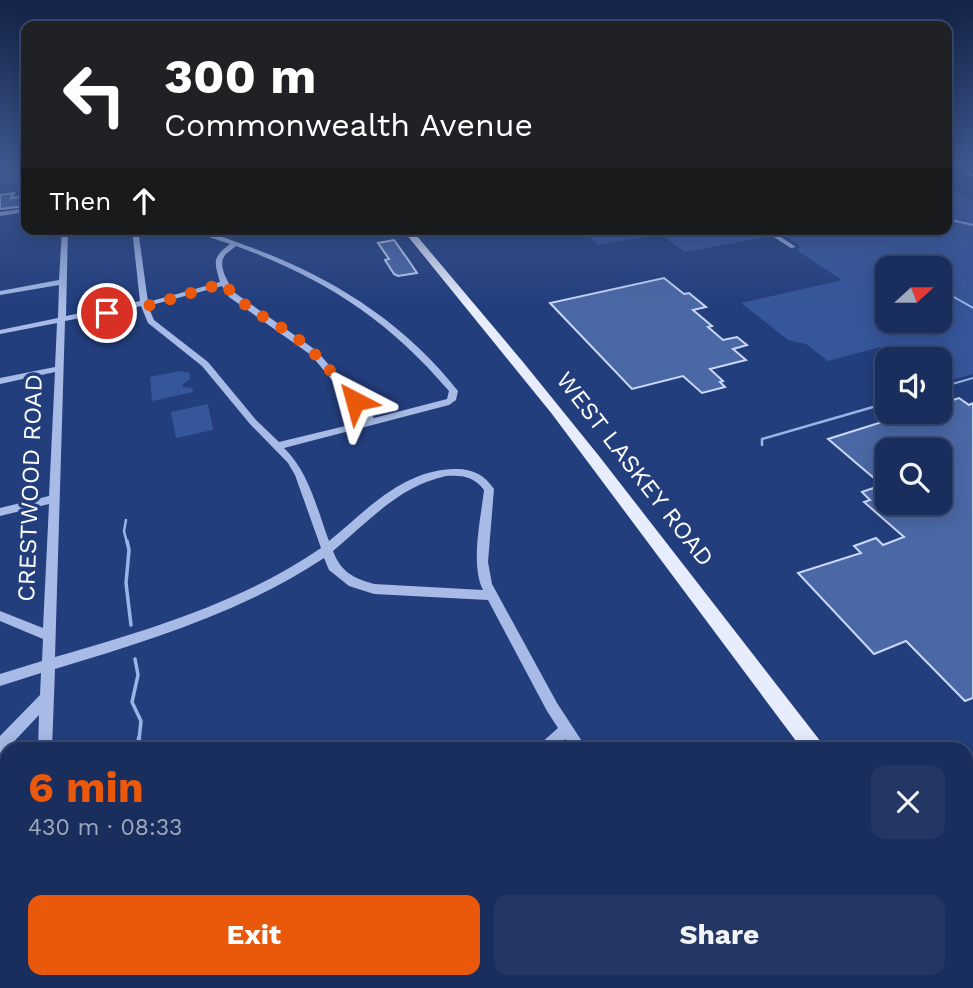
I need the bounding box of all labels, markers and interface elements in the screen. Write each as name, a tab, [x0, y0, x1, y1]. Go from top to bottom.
text: 300 m	[164, 47, 316, 105]
icon: left	[49, 49, 140, 140]
text: Commonwealth Avenue	[164, 106, 533, 144]
icon: ahead	[125, 182, 163, 220]
text: Then	[49, 186, 111, 216]
north arrow	[875, 256, 952, 332]
map controls	[875, 256, 952, 515]
pin	[77, 283, 137, 343]
icon: arrive	[88, 294, 126, 332]
button: sound	[875, 347, 952, 424]
position arrow	[318, 364, 392, 438]
street label: WEST LASKEY ROAD	[550, 366, 720, 572]
street label: CRESTWOOD ROAD	[12, 374, 48, 602]
button: search	[875, 438, 952, 515]
text: 6 min	[28, 763, 144, 812]
button: close	[871, 765, 945, 839]
text: 430 m · 08:33	[28, 814, 183, 841]
button: Exit	[28, 895, 480, 975]
button: Share	[494, 895, 945, 975]

